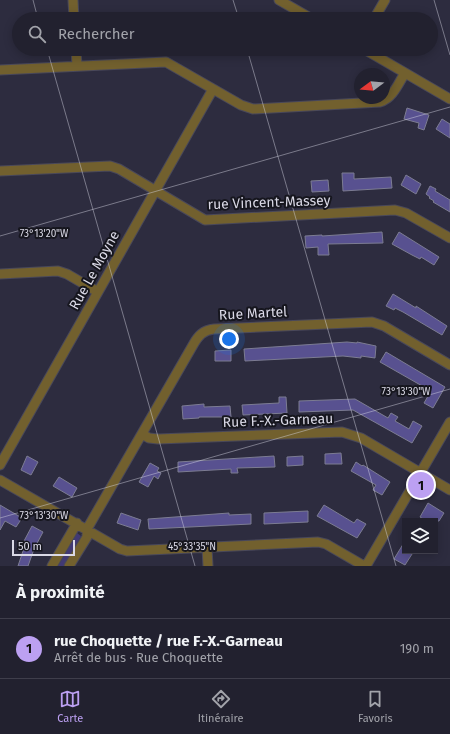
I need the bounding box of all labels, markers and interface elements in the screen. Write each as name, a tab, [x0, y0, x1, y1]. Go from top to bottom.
search box	[12, 12, 438, 56]
icon: search	[26, 23, 48, 45]
text: Rechercher	[58, 25, 134, 43]
north arrow	[354, 68, 390, 104]
street label: rue Vincent-Massey	[207, 192, 331, 213]
text: 73°13'20"W	[20, 228, 69, 240]
street label: Rue Le Moyne	[66, 228, 123, 313]
street label: Rue Martel	[218, 303, 288, 324]
your location	[219, 329, 239, 349]
text: 73°13'30"W	[382, 386, 431, 398]
street label: Rue F.-X.-Garneau	[222, 410, 334, 431]
pin: 1	[408, 470, 434, 500]
text: 73°13'30"W	[20, 510, 69, 522]
map controls	[402, 518, 438, 554]
button: layers	[402, 518, 438, 554]
scale bar	[12, 538, 75, 557]
text: 50 m	[18, 540, 42, 553]
text: 45°33'35"N	[168, 541, 216, 553]
text: À proximité	[16, 582, 105, 603]
text: rue Choquette / rue F.-X.-Garneau	[54, 632, 283, 650]
text: 1	[26, 641, 32, 656]
text: 190 m	[400, 641, 434, 656]
text: Arrêt de bus · Rue Choquette	[54, 650, 223, 665]
tab: Carte	[57, 688, 83, 725]
tab: Itinéraire	[198, 688, 243, 725]
tab: Favoris	[358, 688, 393, 725]

